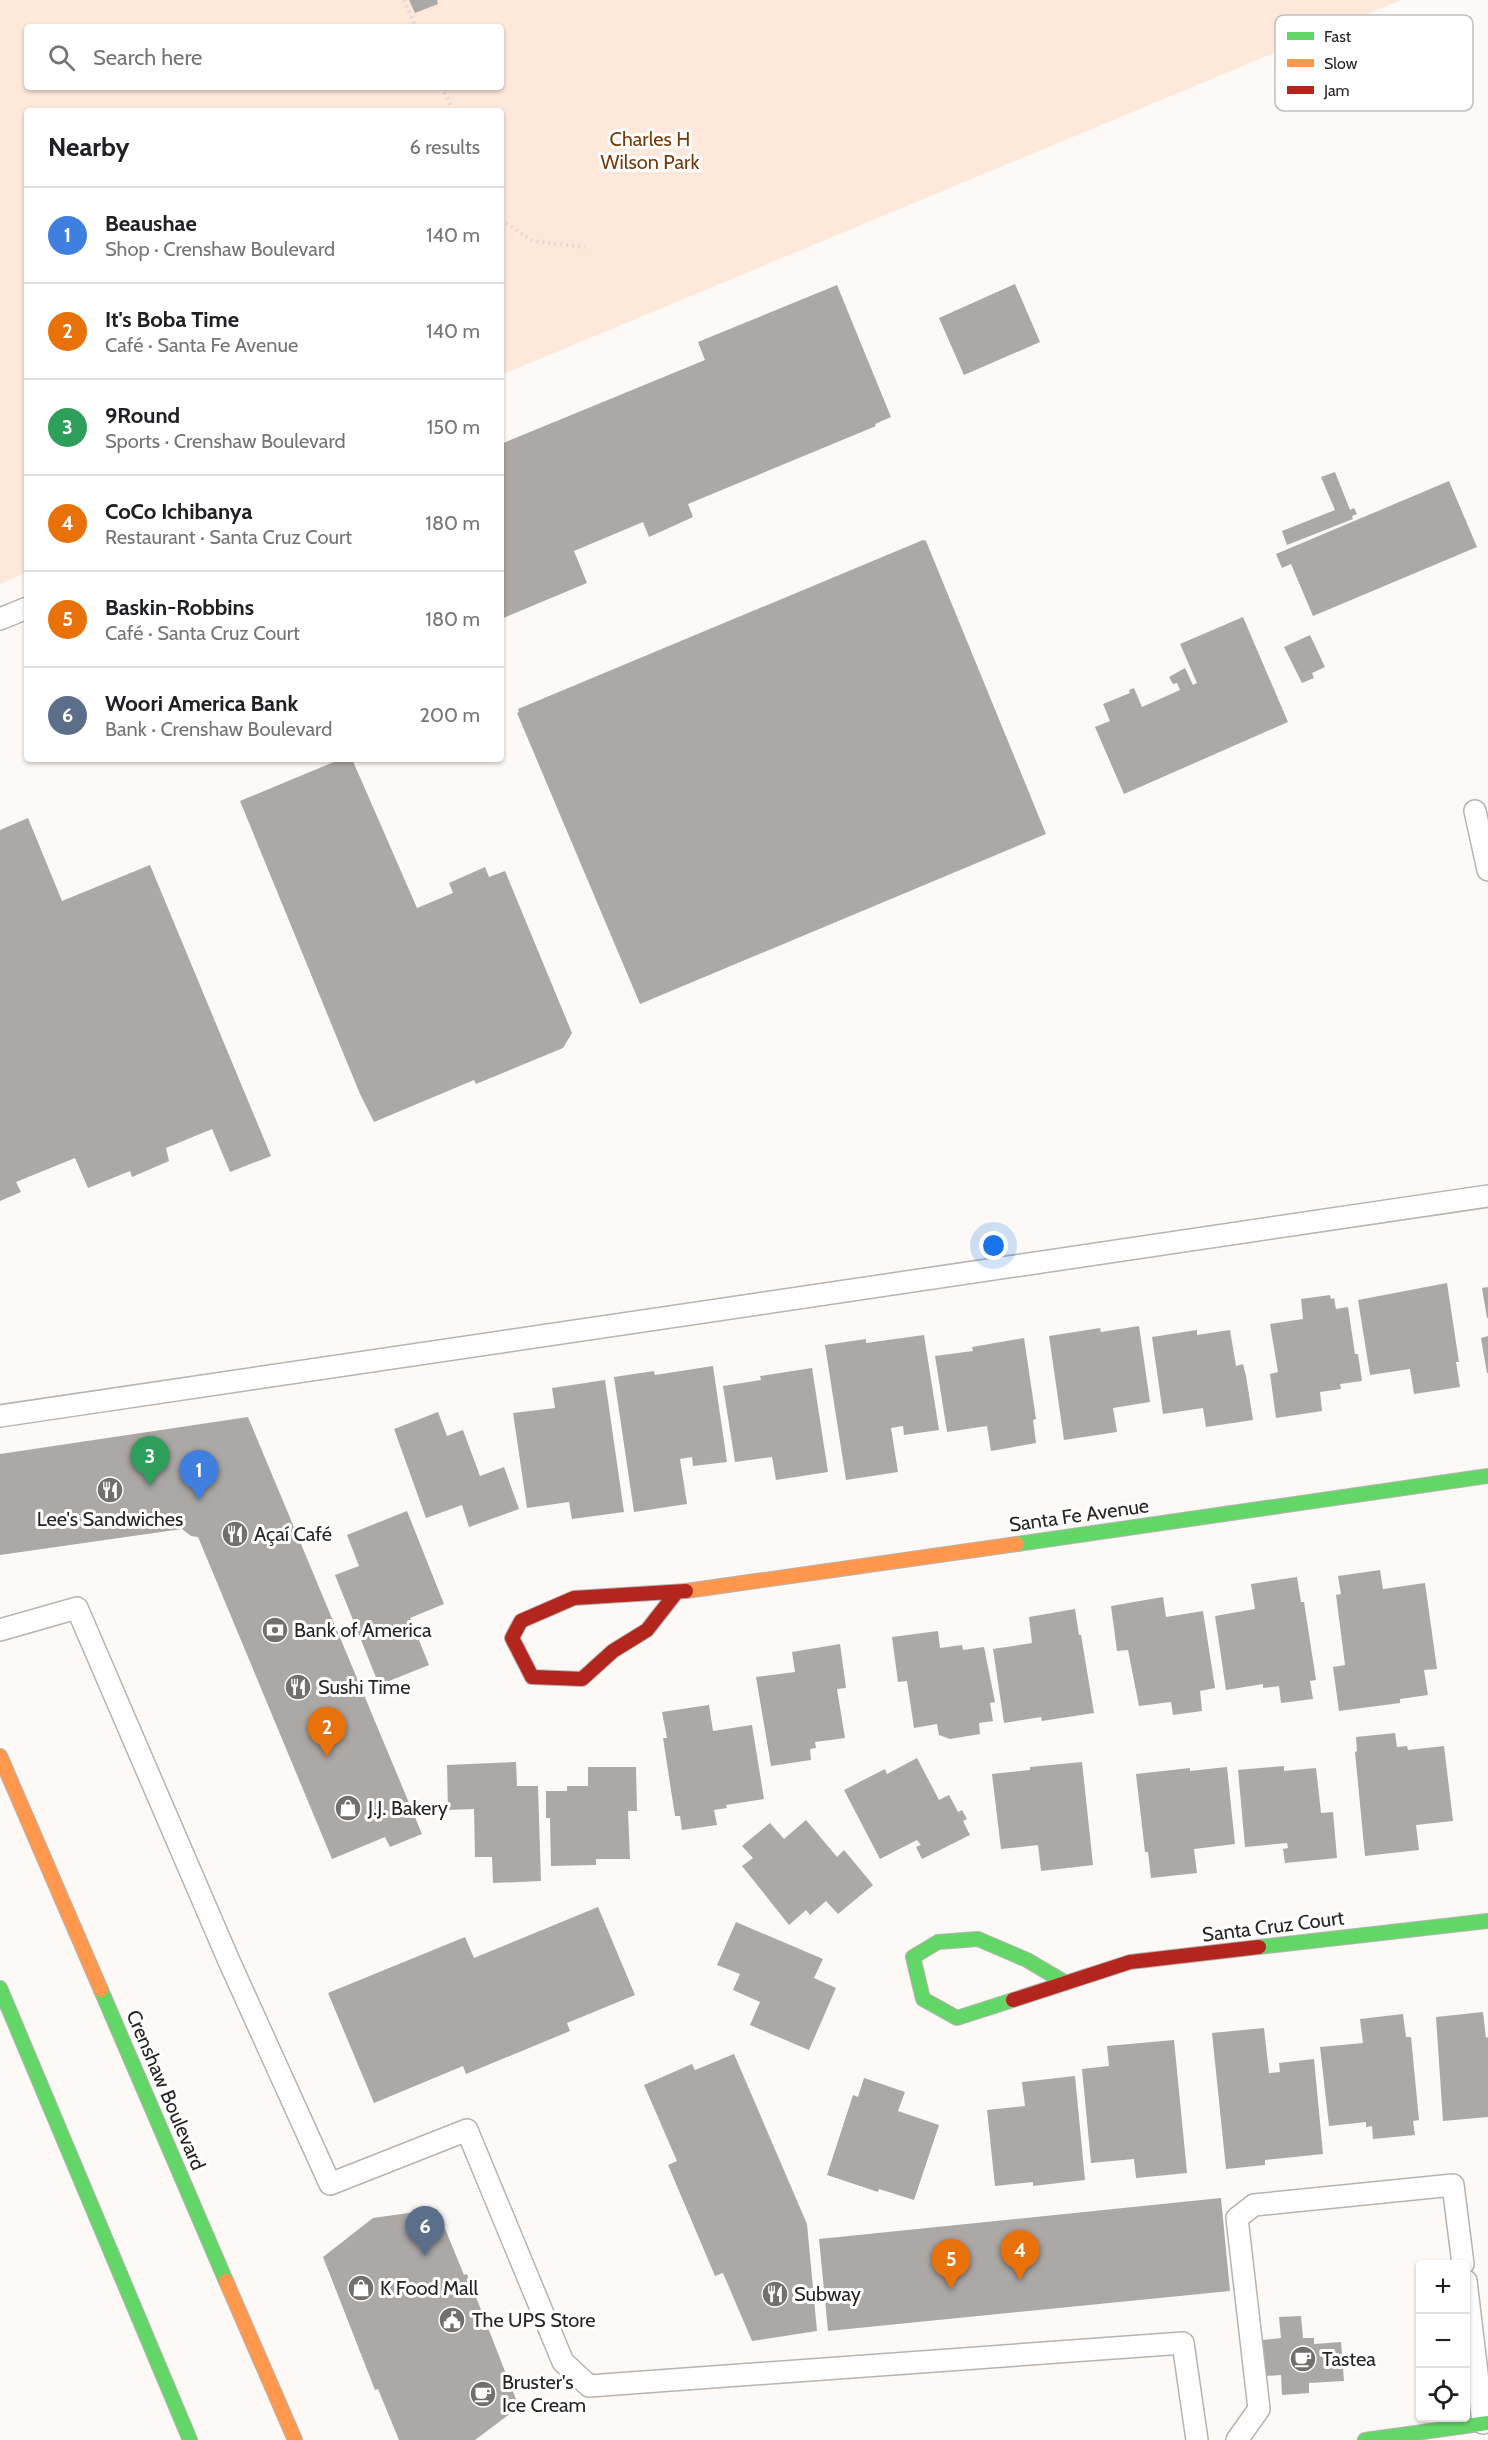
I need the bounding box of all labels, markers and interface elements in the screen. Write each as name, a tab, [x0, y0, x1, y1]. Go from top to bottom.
legend	[1275, 15, 1473, 111]
search box	[24, 24, 504, 90]
text: Fast	[1324, 27, 1352, 46]
icon: search	[45, 41, 78, 74]
text: Search here	[93, 44, 202, 71]
text: Slow	[1324, 54, 1358, 73]
text: Jam	[1323, 81, 1350, 100]
park label: Charles H Wilson Park	[601, 127, 699, 174]
text: Nearby	[48, 131, 129, 163]
text: 6 results	[409, 135, 480, 159]
text: Beaushae	[105, 210, 197, 237]
text: 1	[64, 223, 71, 247]
text: 140 m	[426, 223, 480, 247]
text: Shop · Crenshaw Boulevard	[105, 237, 335, 261]
text: It's Boba Time	[105, 306, 239, 333]
text: 2	[62, 319, 73, 343]
text: 140 m	[426, 319, 480, 343]
text: Café · Santa Fe Avenue	[105, 333, 298, 357]
text: 9Round	[105, 402, 180, 429]
text: 3	[62, 415, 73, 439]
text: 150 m	[427, 415, 480, 439]
text: Sports · Crenshaw Boulevard	[105, 429, 346, 453]
text: CoCo Ichibanya	[105, 498, 252, 525]
text: 4	[61, 511, 74, 535]
text: 180 m	[425, 511, 480, 535]
text: Restaurant · Santa Cruz Court	[105, 525, 352, 549]
text: Baskin-Robbins	[105, 594, 254, 621]
text: 5	[62, 607, 73, 631]
text: 180 m	[425, 607, 480, 631]
text: Café · Santa Cruz Court	[105, 621, 300, 645]
text: Woori America Bank	[105, 690, 298, 717]
text: 6	[62, 703, 73, 727]
text: 200 m	[420, 703, 480, 727]
text: Bank · Crenshaw Boulevard	[105, 717, 332, 741]
your location	[979, 1231, 1008, 1260]
pin: 3	[130, 1436, 170, 1486]
pin: 1	[180, 1450, 218, 1500]
restaurant icon: Lee's Sandwiches	[95, 1475, 125, 1505]
street label: Santa Fe Avenue	[1008, 1493, 1150, 1537]
place label: Lee's Sandwiches	[37, 1507, 183, 1531]
restaurant icon: Açaí Café	[220, 1519, 250, 1549]
place label: Açaí Café	[254, 1522, 332, 1546]
bank icon: Bank of America	[260, 1615, 290, 1645]
place label: Bank of America	[294, 1618, 432, 1642]
restaurant icon: Sushi Time	[283, 1672, 313, 1702]
place label: Sushi Time	[318, 1675, 410, 1699]
pin: 2	[308, 1708, 346, 1757]
shop icon: J.J. Bakery	[333, 1793, 363, 1823]
place label: J.J. Bakery	[367, 1796, 448, 1820]
street label: Santa Cruz Court	[1201, 1905, 1345, 1947]
street label: Crenshaw Boulevard	[121, 2006, 211, 2174]
pin: 6	[406, 2206, 444, 2256]
pin: 4	[1000, 2230, 1040, 2280]
pin: 5	[932, 2240, 970, 2289]
map controls	[1416, 2260, 1470, 2422]
button: +	[1416, 2260, 1470, 2314]
shop icon: K Food Mall	[346, 2273, 376, 2303]
place label: K Food Mall	[380, 2276, 478, 2300]
restaurant icon: Subway	[760, 2279, 790, 2309]
place label: Subway	[794, 2282, 861, 2306]
public building icon: The UPS Store	[437, 2305, 467, 2335]
place label: The UPS Store	[472, 2308, 596, 2332]
button: −	[1416, 2314, 1470, 2368]
cafe icon: Tastea	[1288, 2344, 1318, 2374]
place label: Tastea	[1322, 2347, 1376, 2371]
button: locate	[1416, 2368, 1470, 2422]
place label: Bruster's Ice Cream	[502, 2370, 586, 2417]
cafe icon: Bruster's Ice Cream	[468, 2379, 498, 2409]

